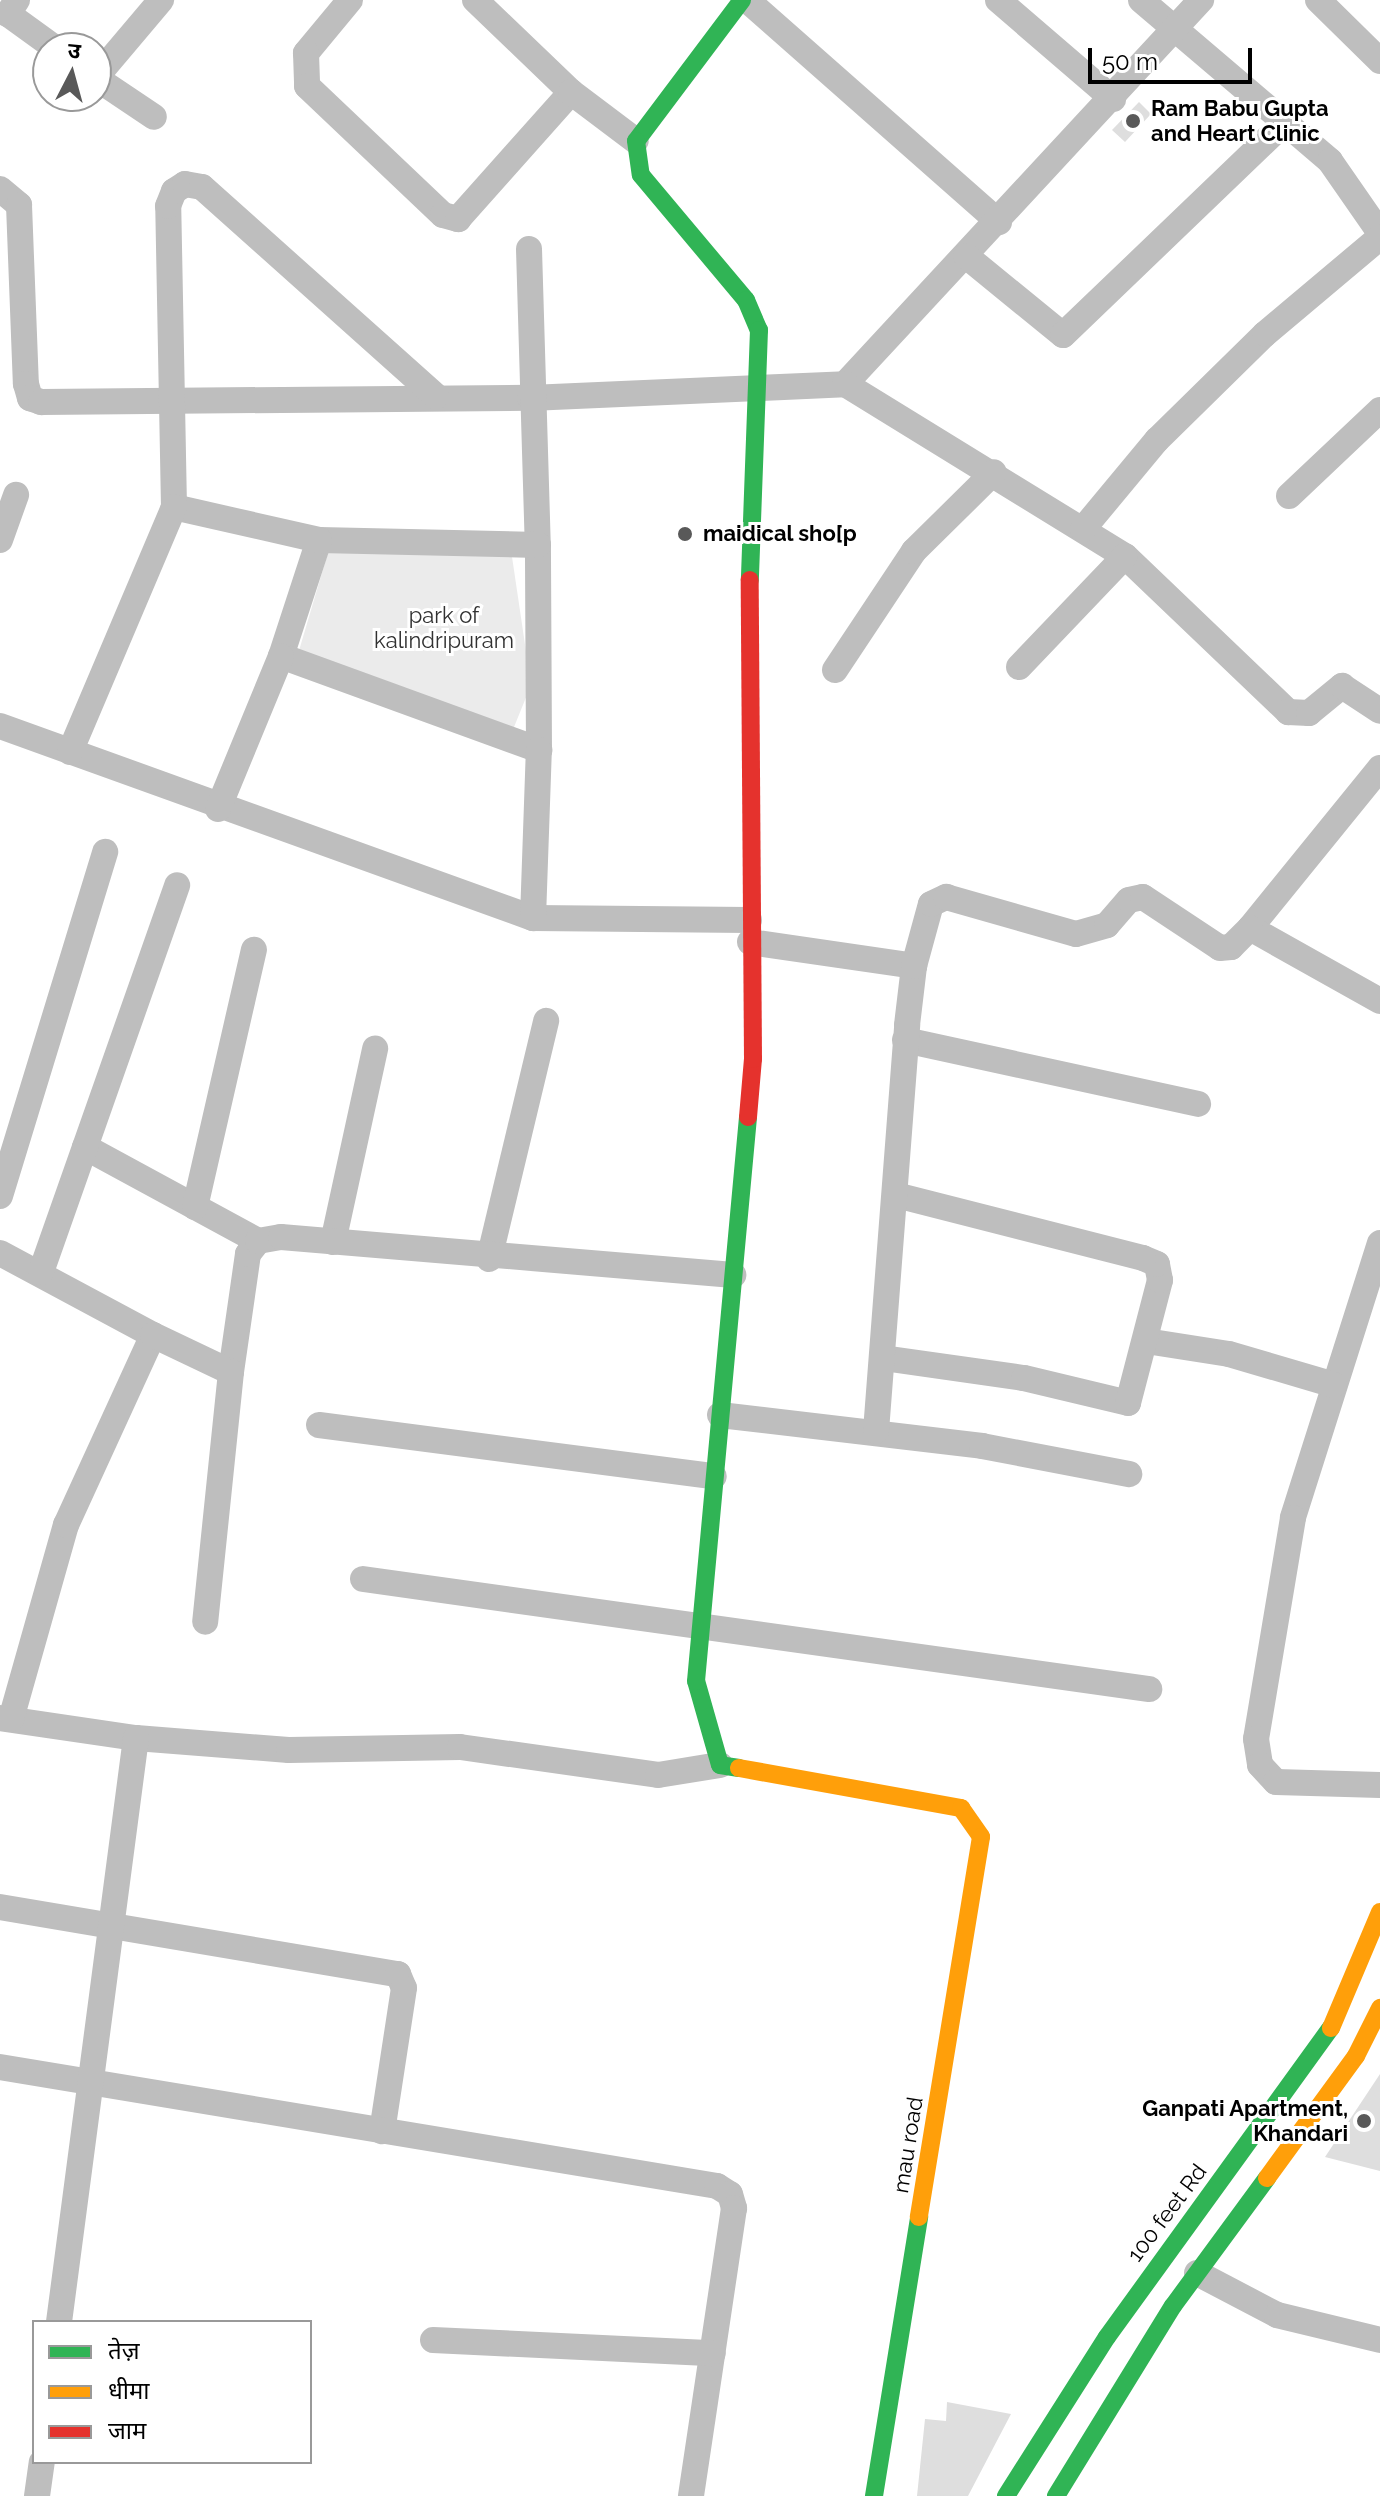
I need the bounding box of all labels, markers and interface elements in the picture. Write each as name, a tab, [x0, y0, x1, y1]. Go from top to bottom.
north arrow	[32, 32, 112, 112]
scale bar	[1092, 32, 1256, 82]
text: उ	[67, 37, 82, 64]
text: 50 m	[1102, 47, 1158, 76]
place label: Ram Babu Gupta and Heart Clinic	[1151, 95, 1329, 146]
marker: Ram Babu Gupta and Heart Clinic	[1122, 110, 1144, 132]
place label: maidical sho[p	[703, 521, 857, 547]
marker: maidical sho[p	[674, 523, 696, 545]
park label: park of kalindripuram	[374, 602, 514, 654]
street label: mau road	[887, 2095, 929, 2195]
place label: Ganpati Apartment, Khandari	[1142, 2095, 1348, 2146]
marker: Ganpati Apartment, Khandari	[1355, 2112, 1373, 2130]
street label: 100 feet Rd	[1122, 2159, 1212, 2267]
legend	[32, 2320, 312, 2464]
text: तेज़	[108, 2336, 140, 2365]
text: धीमा	[108, 2376, 150, 2405]
text: जाम	[108, 2416, 146, 2445]

